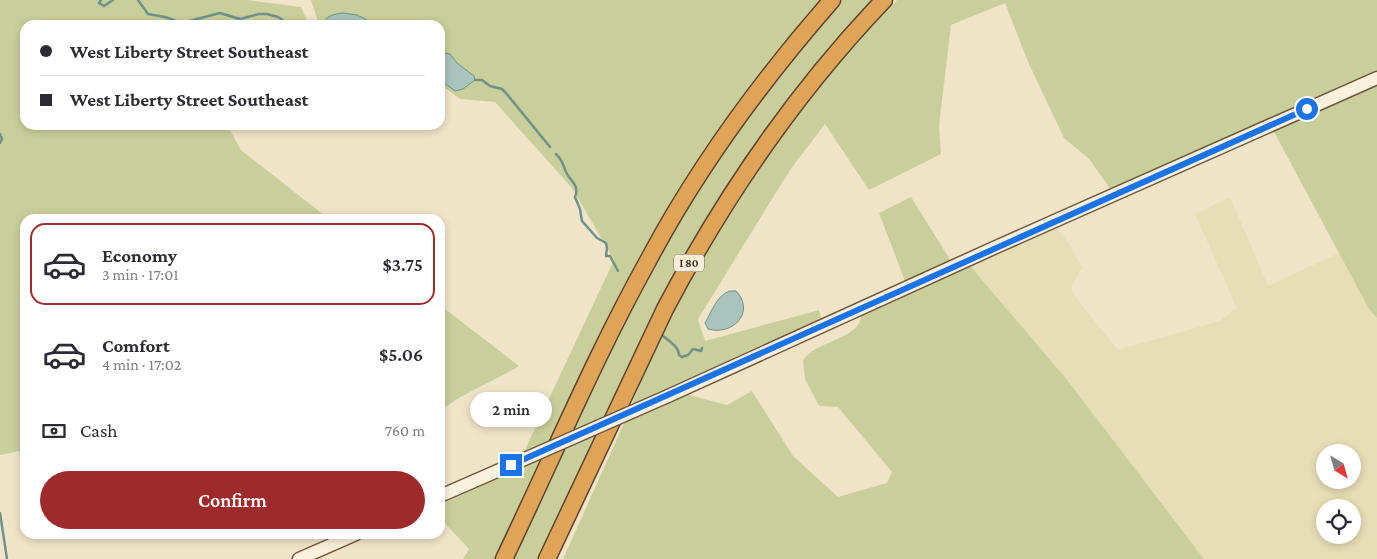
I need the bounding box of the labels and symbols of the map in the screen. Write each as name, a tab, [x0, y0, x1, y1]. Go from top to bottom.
route start	[1296, 98, 1318, 120]
road number: I 80	[674, 254, 704, 272]
callout: 2 min	[470, 392, 552, 428]
north arrow	[1316, 444, 1361, 489]
route end	[500, 454, 522, 476]

